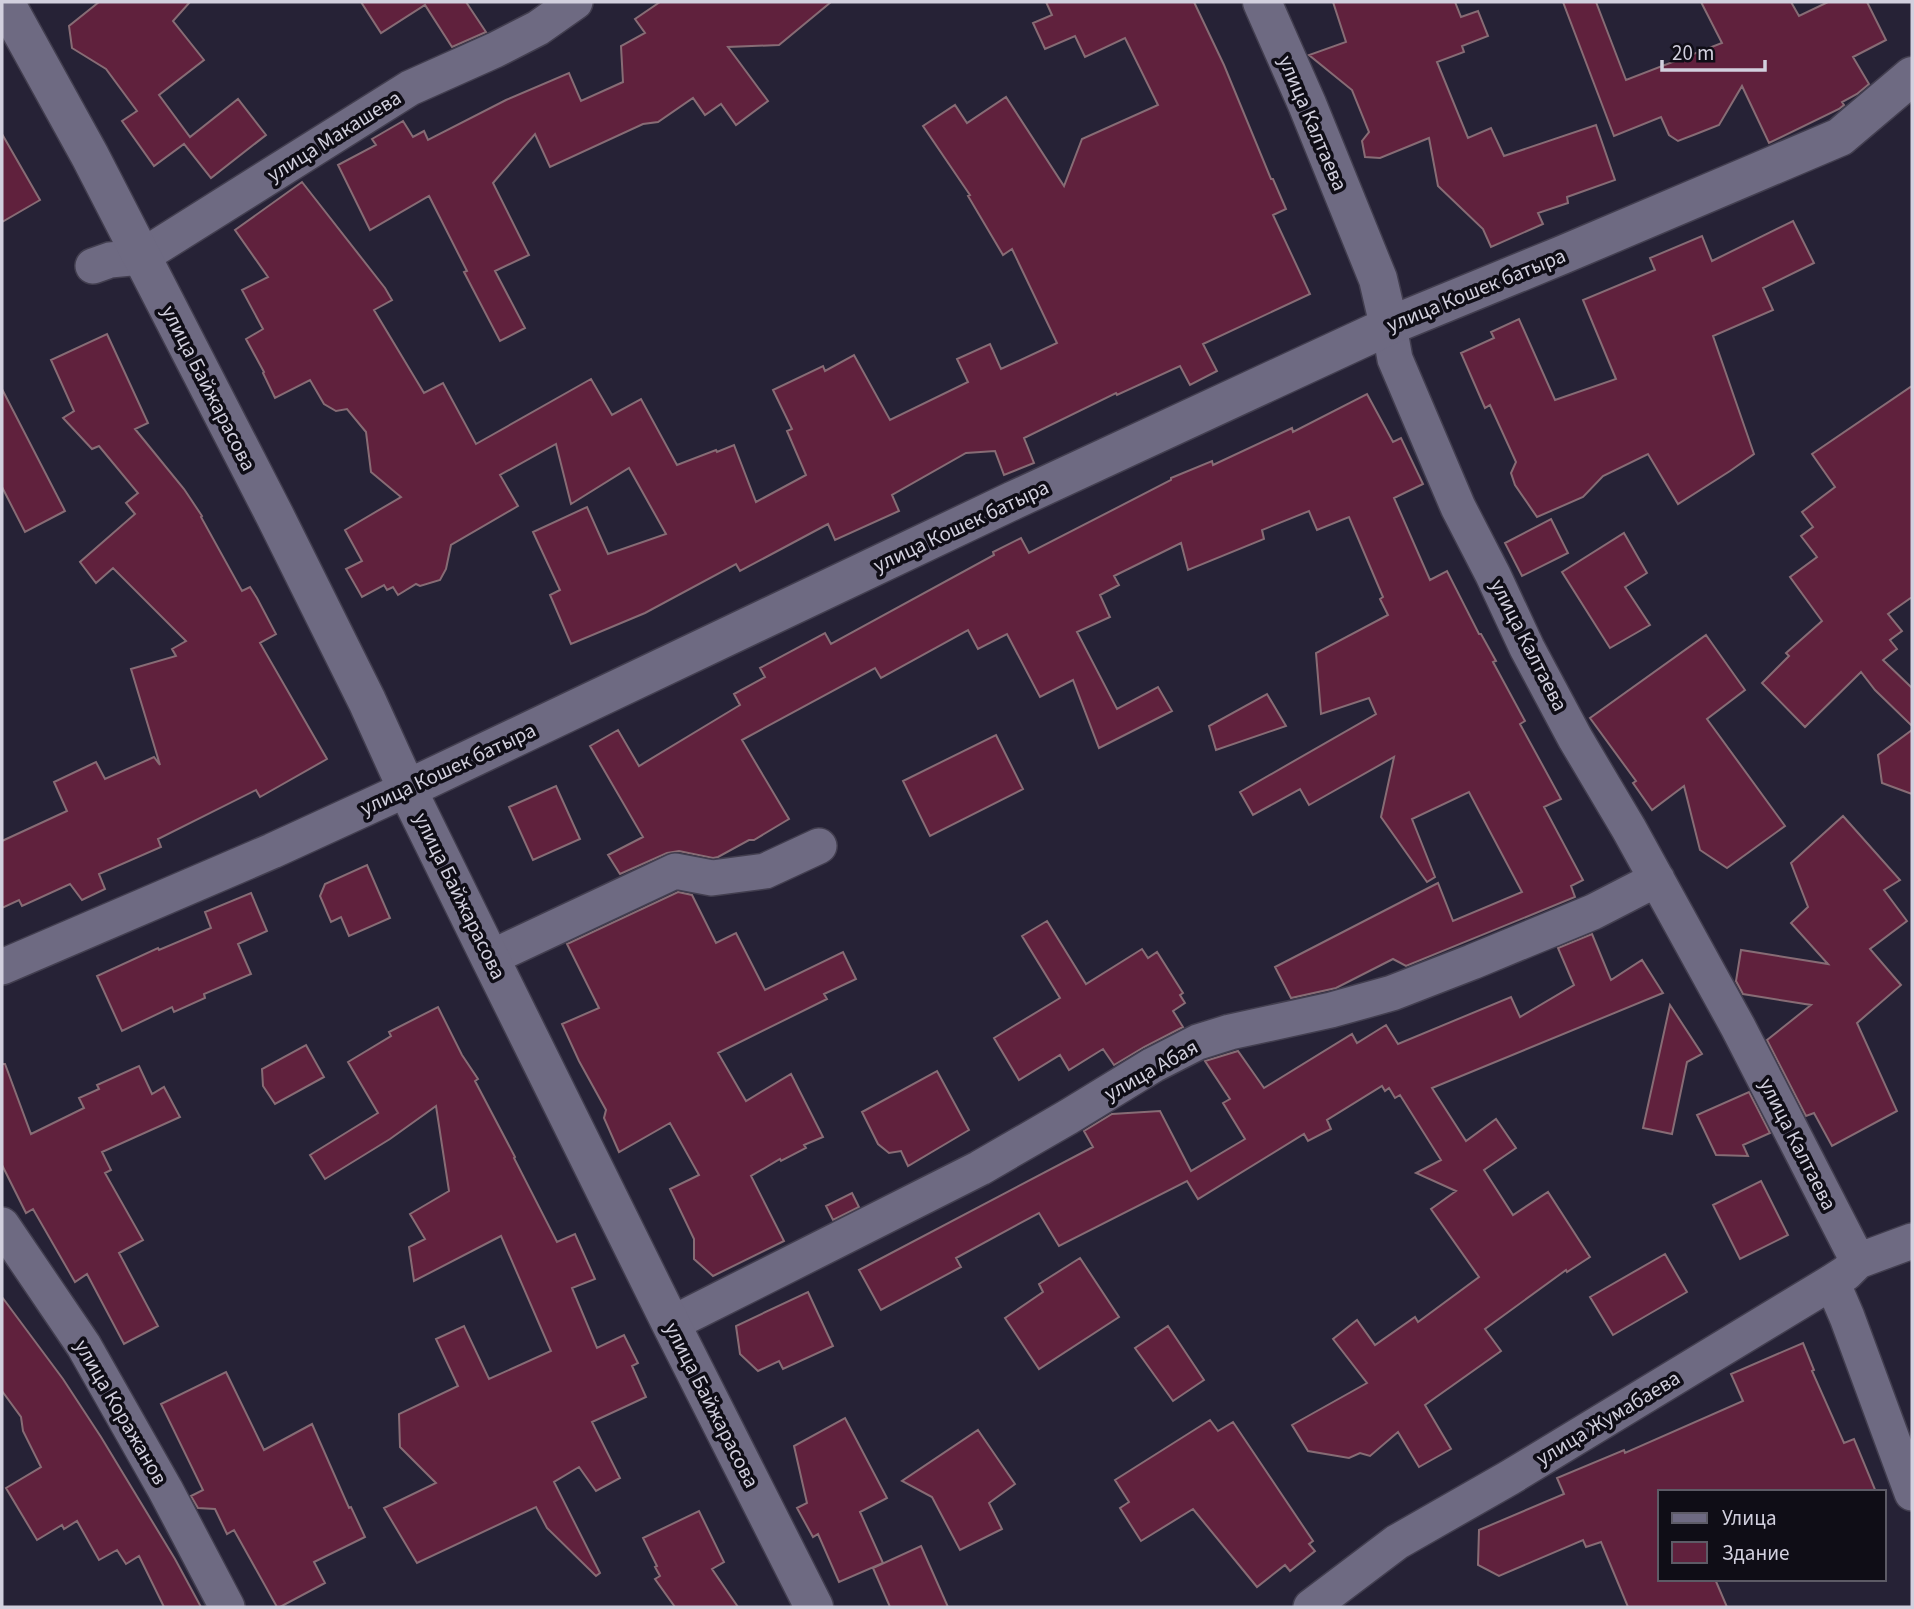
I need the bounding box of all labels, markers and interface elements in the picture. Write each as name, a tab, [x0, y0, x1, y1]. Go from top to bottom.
scale bar	[1662, 28, 1765, 72]
text: 20 m	[1672, 38, 1714, 68]
street label: улица Калтаева	[1271, 51, 1355, 195]
street label: улица Макашева	[261, 83, 407, 189]
street label: улица Кошек батыра	[1382, 240, 1570, 340]
street label: улица Байжарасова	[154, 300, 264, 476]
street label: улица Кошек батыра	[868, 472, 1054, 580]
street label: улица Калтаева	[1483, 574, 1575, 716]
street label: улица Кошек батыра	[355, 715, 541, 823]
street label: улица Байжарасова	[407, 807, 513, 985]
street label: улица Абая	[1099, 1032, 1203, 1108]
street label: улица Калтаева	[1752, 1073, 1844, 1215]
street label: улица Байжарасова	[657, 1317, 767, 1493]
street label: улица Коражанов	[67, 1334, 175, 1490]
street label: улица Жумабаева	[1530, 1363, 1686, 1473]
legend	[1658, 1490, 1886, 1581]
text: Улица	[1722, 1503, 1777, 1533]
text: Здание	[1722, 1538, 1790, 1568]

